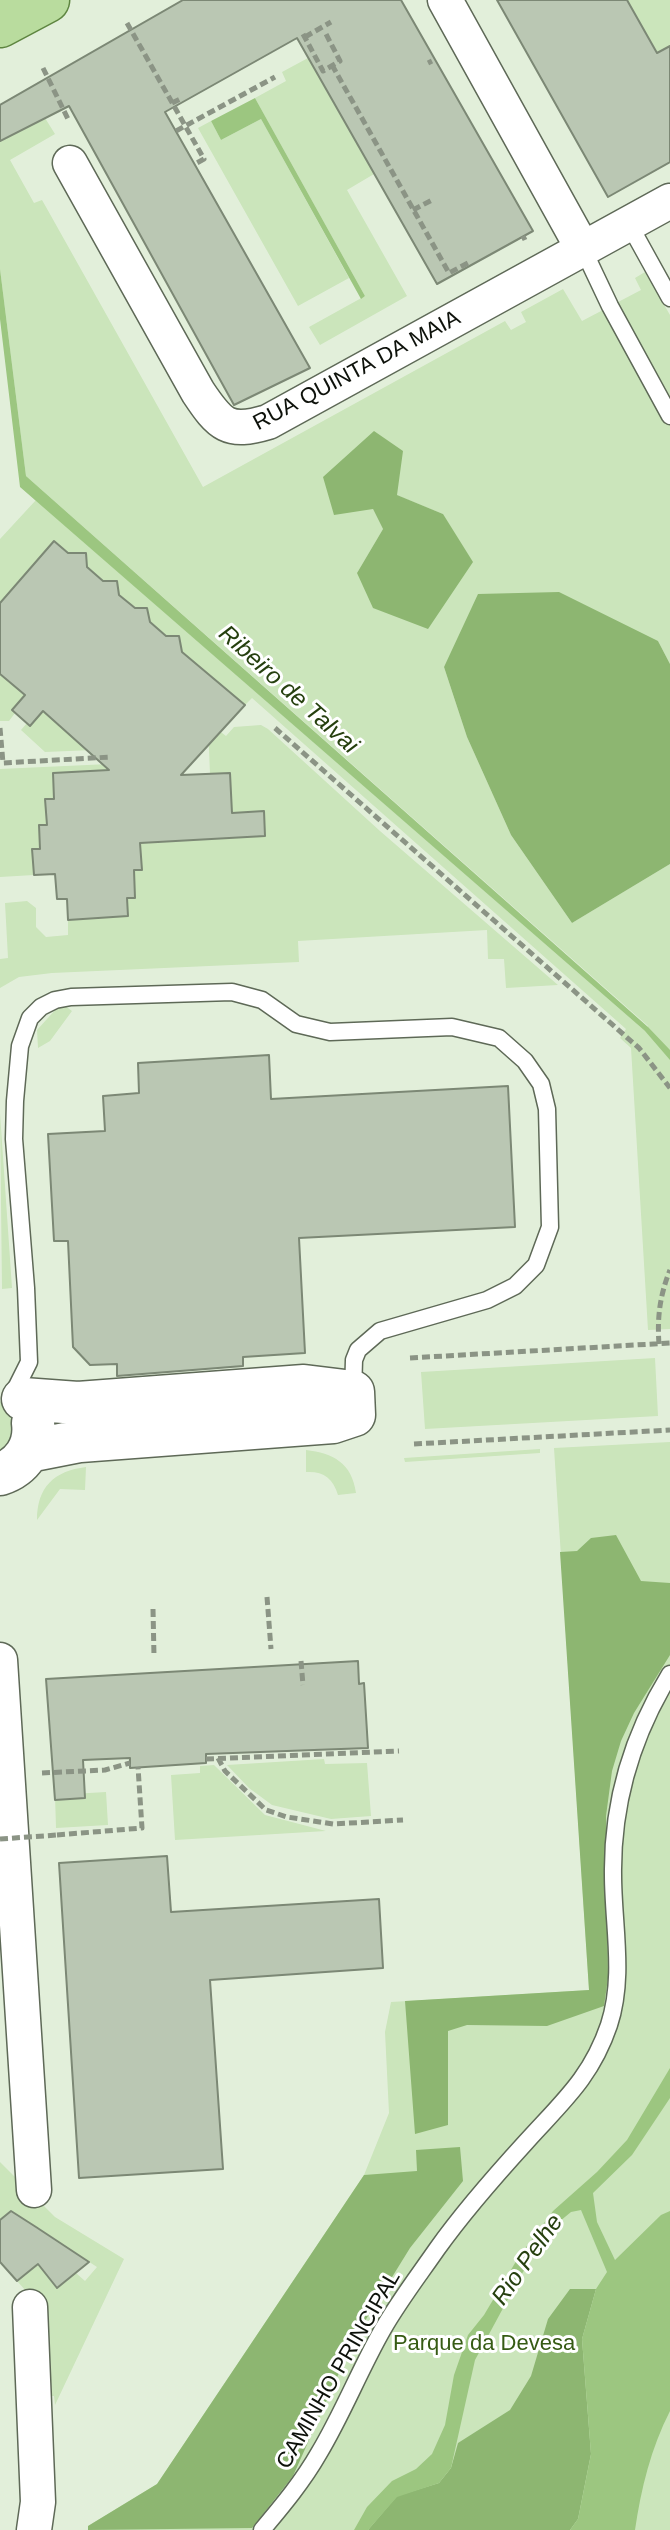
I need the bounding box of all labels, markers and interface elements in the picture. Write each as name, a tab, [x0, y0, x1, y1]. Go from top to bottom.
street label: RUA QUINTA DA MAIA	[249, 305, 465, 437]
water label: Ribeiro de Talvai	[212, 620, 364, 760]
water label: Rio Pelhe	[486, 2209, 570, 2311]
street label: CAMINHO PRINCIPAL	[271, 2266, 407, 2474]
park label: Parque da Devesa	[393, 2331, 575, 2357]

